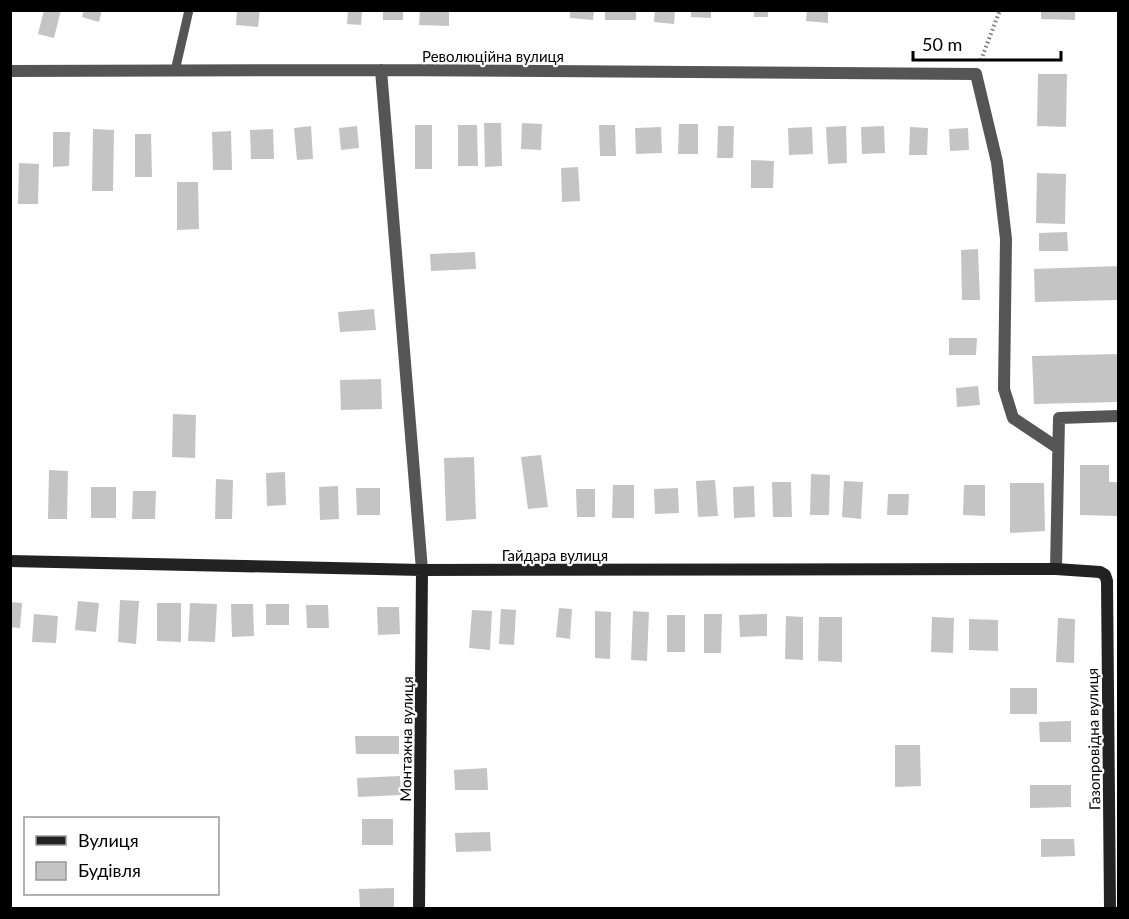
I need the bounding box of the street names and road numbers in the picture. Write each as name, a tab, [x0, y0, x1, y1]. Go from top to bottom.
street label: Революційна вулиця	[422, 47, 564, 65]
street label: Гайдара вулиця	[502, 546, 608, 564]
street label: Газопровідна вулиця	[1083, 668, 1103, 810]
street label: Монтажна вулиця	[396, 676, 416, 802]

